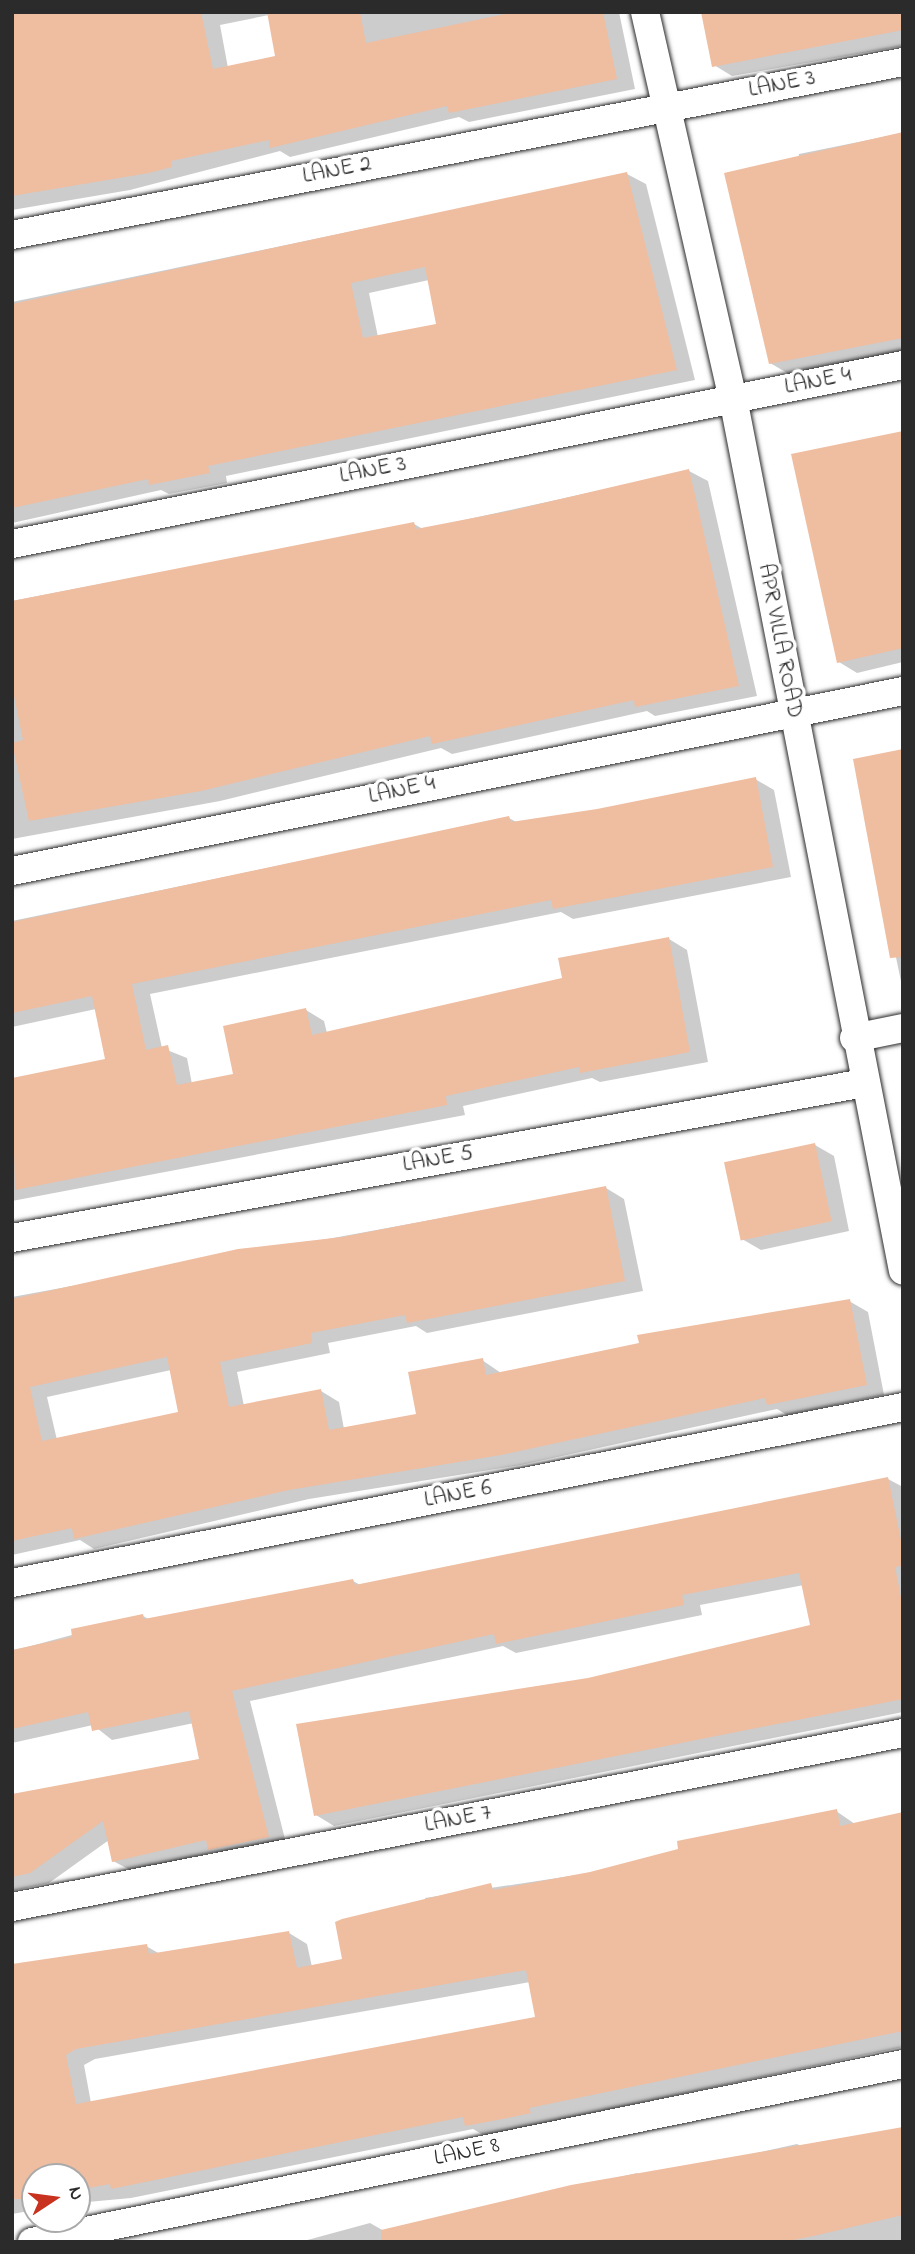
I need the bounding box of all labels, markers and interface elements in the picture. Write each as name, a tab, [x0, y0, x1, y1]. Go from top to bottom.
street label: LANE 3	[746, 65, 818, 105]
street label: LANE 2	[300, 151, 374, 191]
street label: LANE 4	[782, 362, 854, 402]
street label: LANE 3	[337, 451, 409, 491]
street label: APR VILLA ROAD	[750, 561, 808, 721]
street label: LANE 4	[366, 770, 438, 812]
street label: LANE 5	[401, 1140, 475, 1180]
street label: LANE 6	[422, 1475, 494, 1515]
street label: LANE 7	[422, 1800, 494, 1840]
street label: LANE 8	[432, 2133, 502, 2173]
north arrow	[21, 2163, 91, 2233]
text: N	[60, 2184, 90, 2203]

